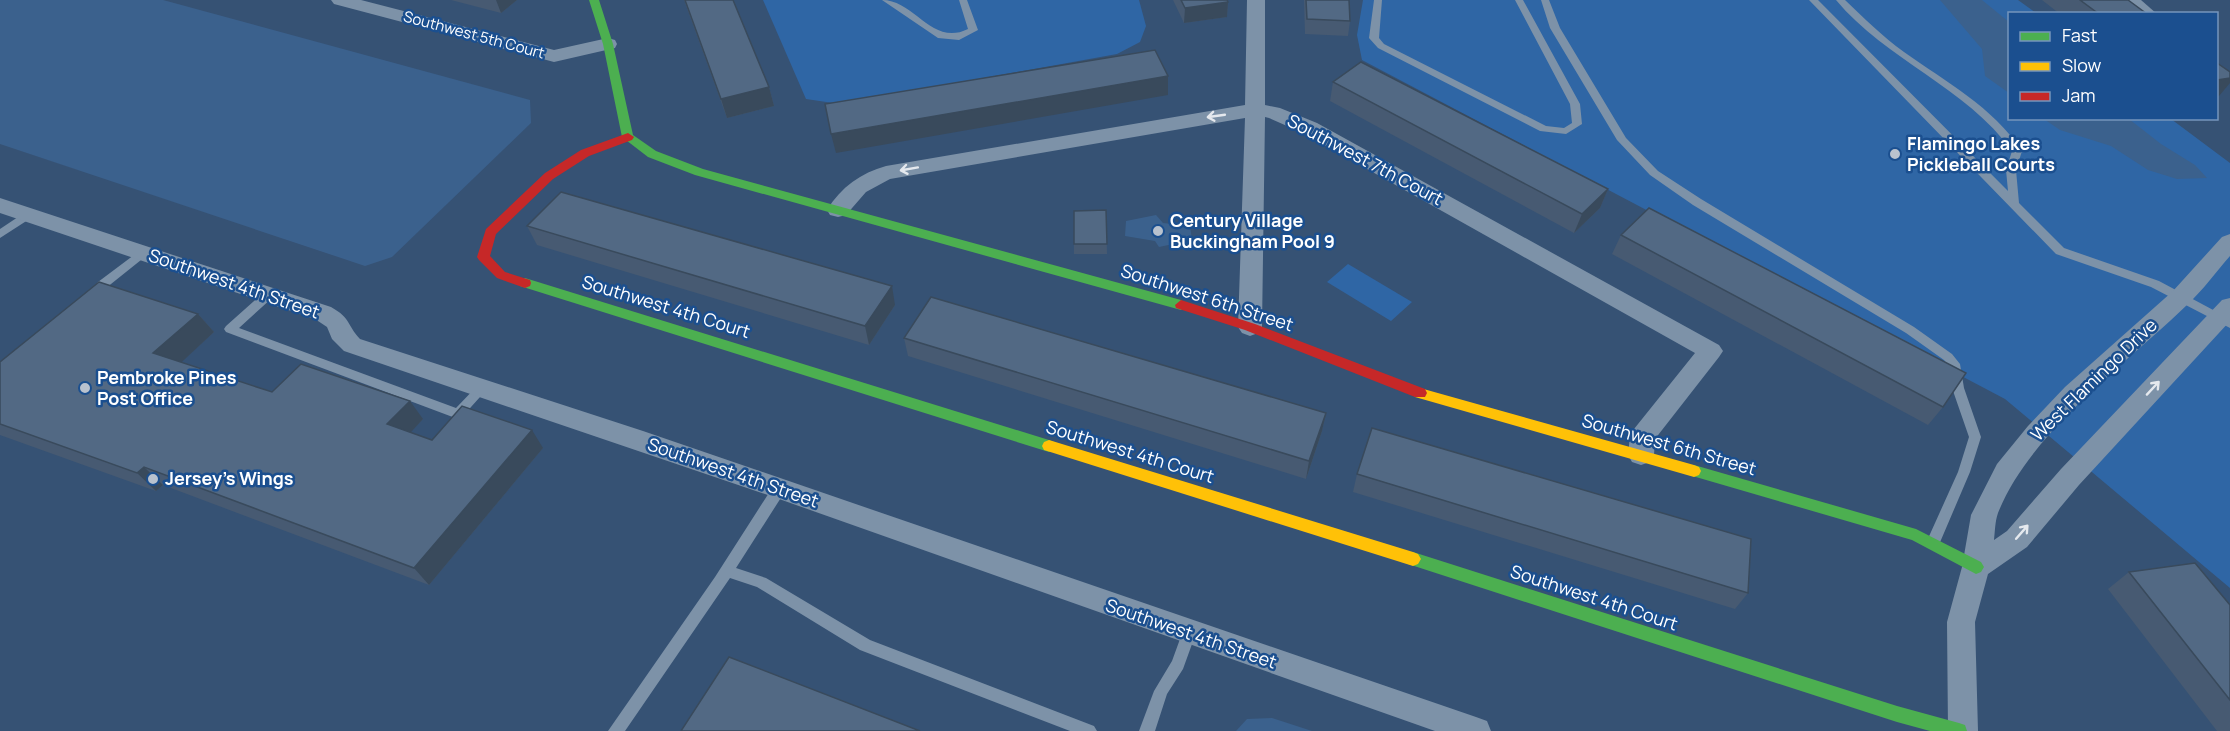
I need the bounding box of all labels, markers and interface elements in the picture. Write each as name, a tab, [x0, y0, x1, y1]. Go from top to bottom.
street label: Southwest 5th Court	[401, 6, 547, 63]
legend	[2008, 12, 2218, 120]
text: Fast	[2062, 23, 2097, 47]
text: Slow	[2062, 53, 2102, 77]
text: Jam	[2062, 83, 2096, 107]
street label: Southwest 7th Court	[1283, 108, 1447, 210]
one-way arrow	[1207, 110, 1227, 121]
place label: Flamingo Lakes Pickleball Courts	[1907, 131, 2055, 176]
marker: Flamingo Lakes Pickleball Courts	[1888, 147, 1902, 161]
one-way arrow	[900, 164, 919, 175]
place label: Century Village Buckingham Pool 9	[1170, 208, 1335, 253]
marker: Century Village Buckingham Pool 9	[1151, 224, 1165, 238]
street label: Southwest 4th Street	[146, 242, 323, 324]
street label: Southwest 6th Street	[1118, 258, 1297, 336]
street label: Southwest 4th Court	[579, 269, 753, 343]
street label: West Flamingo Drive	[2025, 313, 2162, 446]
place label: Pembroke Pines Post Office	[97, 365, 237, 410]
marker: Pembroke Pines Post Office	[78, 381, 92, 395]
one-way arrow	[2146, 381, 2160, 396]
street label: Southwest 6th Street	[1579, 408, 1759, 480]
street label: Southwest 4th Court	[1043, 414, 1217, 488]
street label: Southwest 4th Street	[645, 431, 822, 513]
place label: Jersey's Wings	[165, 466, 294, 490]
marker: Jersey's Wings	[146, 472, 160, 486]
one-way arrow	[2015, 525, 2029, 540]
street label: Southwest 4th Court	[1508, 559, 1681, 635]
street label: Southwest 4th Street	[1103, 592, 1280, 674]

